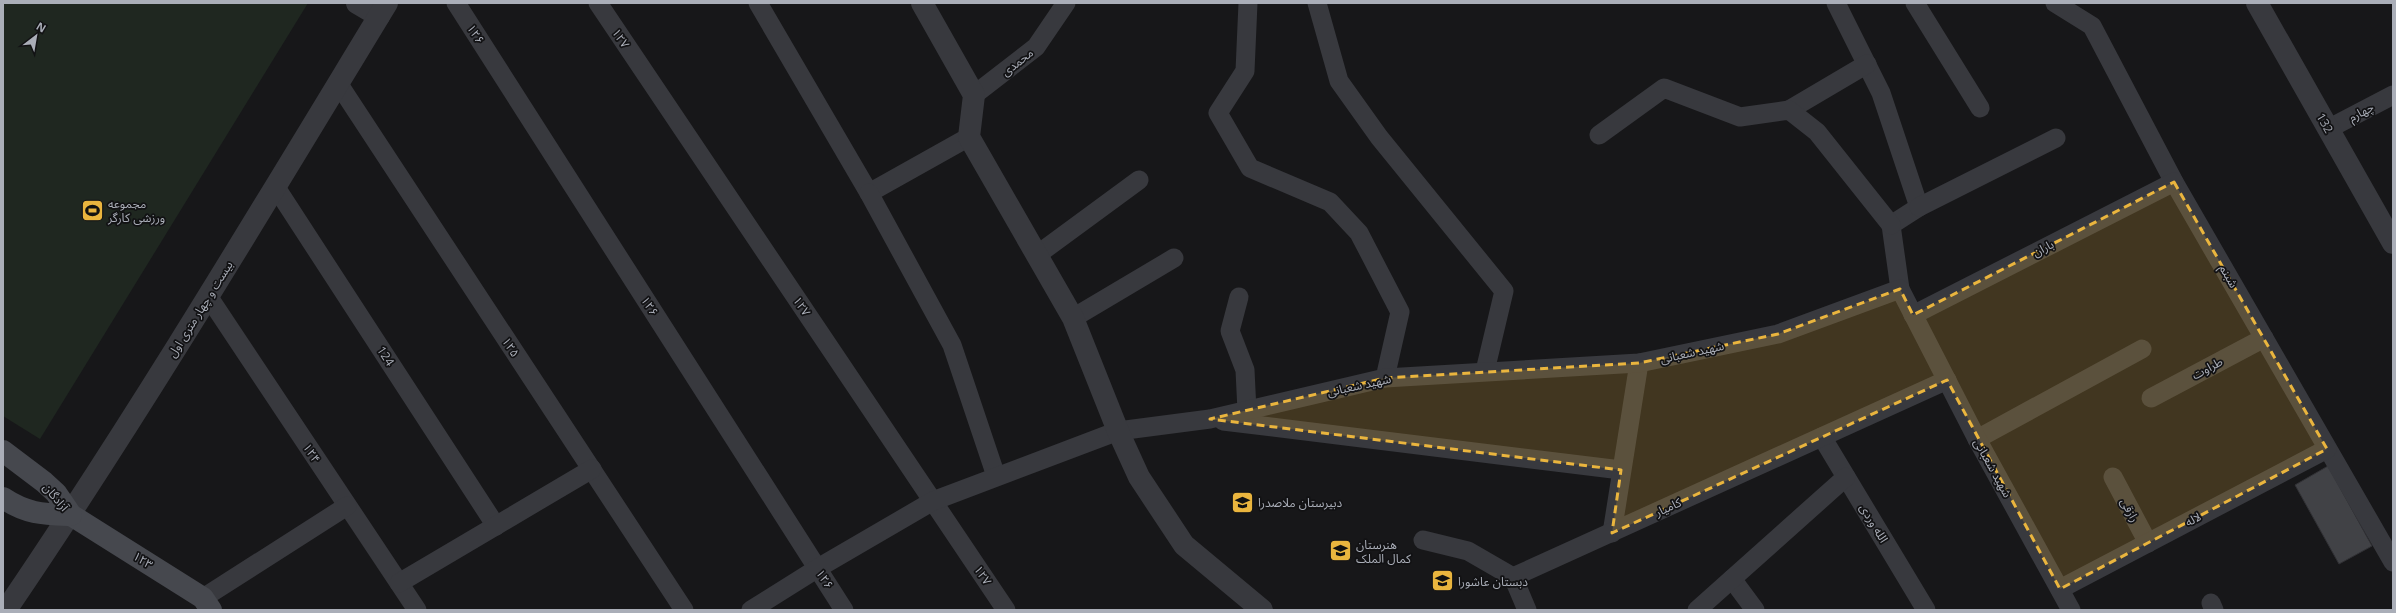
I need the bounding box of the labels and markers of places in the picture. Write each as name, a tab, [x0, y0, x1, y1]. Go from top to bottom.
place label: مجموعه ورزشی کارگر	[107, 195, 165, 226]
sports icon: مجموعه ورزشی کارگر	[79, 197, 105, 223]
school or university icon: دبیرستان ملاصدرا	[1229, 489, 1255, 515]
place label: دبیرستان ملاصدرا	[1258, 494, 1342, 511]
place label: هنرستان کمال الملک	[1356, 536, 1412, 567]
school or university icon: هنرستان کمال الملک	[1328, 538, 1354, 564]
school or university icon: دبستان عاشورا	[1430, 568, 1456, 594]
place label: دبستان عاشورا	[1458, 573, 1528, 590]

